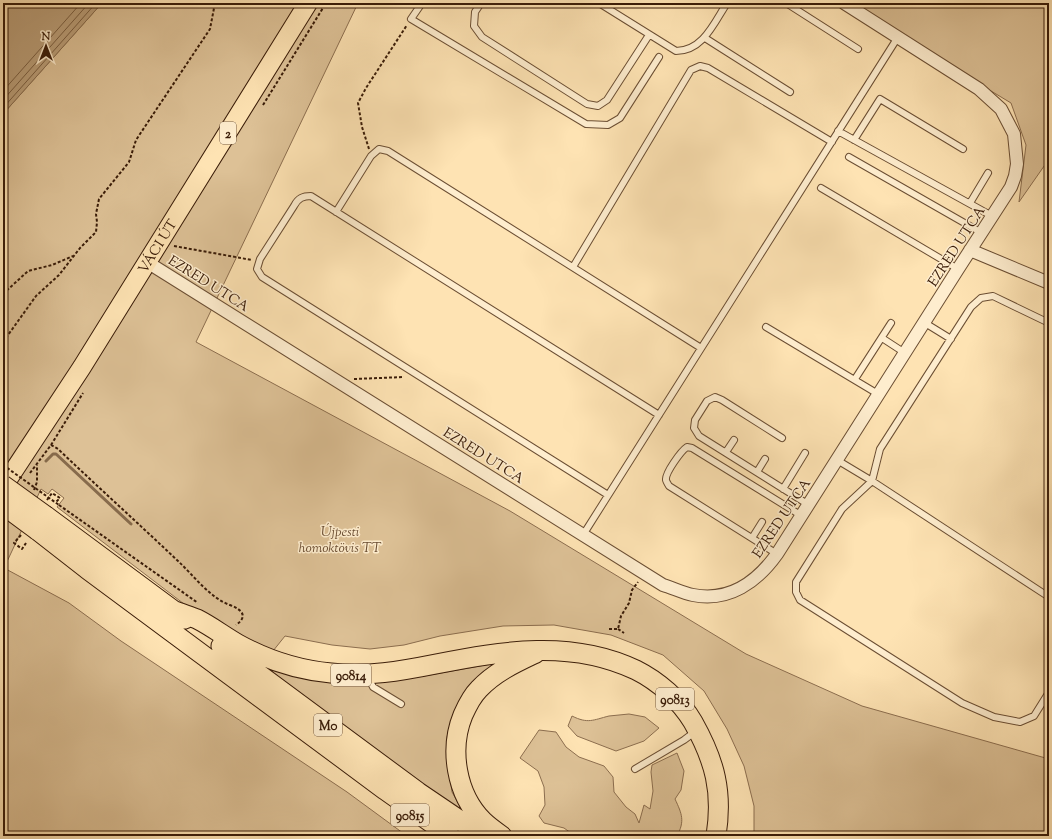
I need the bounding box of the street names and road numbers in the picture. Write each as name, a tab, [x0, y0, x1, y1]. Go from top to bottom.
road number: 2	[220, 122, 236, 144]
street label: EZRED UTCA	[924, 202, 992, 291]
street label: VÁCI ÚT	[134, 216, 183, 278]
street label: EZRED UTCA	[164, 252, 253, 318]
street label: EZRED UTCA	[439, 424, 528, 490]
street label: EZRED UTCA	[749, 475, 817, 563]
road number: 90814	[331, 664, 371, 686]
road number: 90813	[656, 688, 694, 710]
road number: M0	[314, 714, 342, 736]
road number: 90815	[391, 804, 429, 826]

